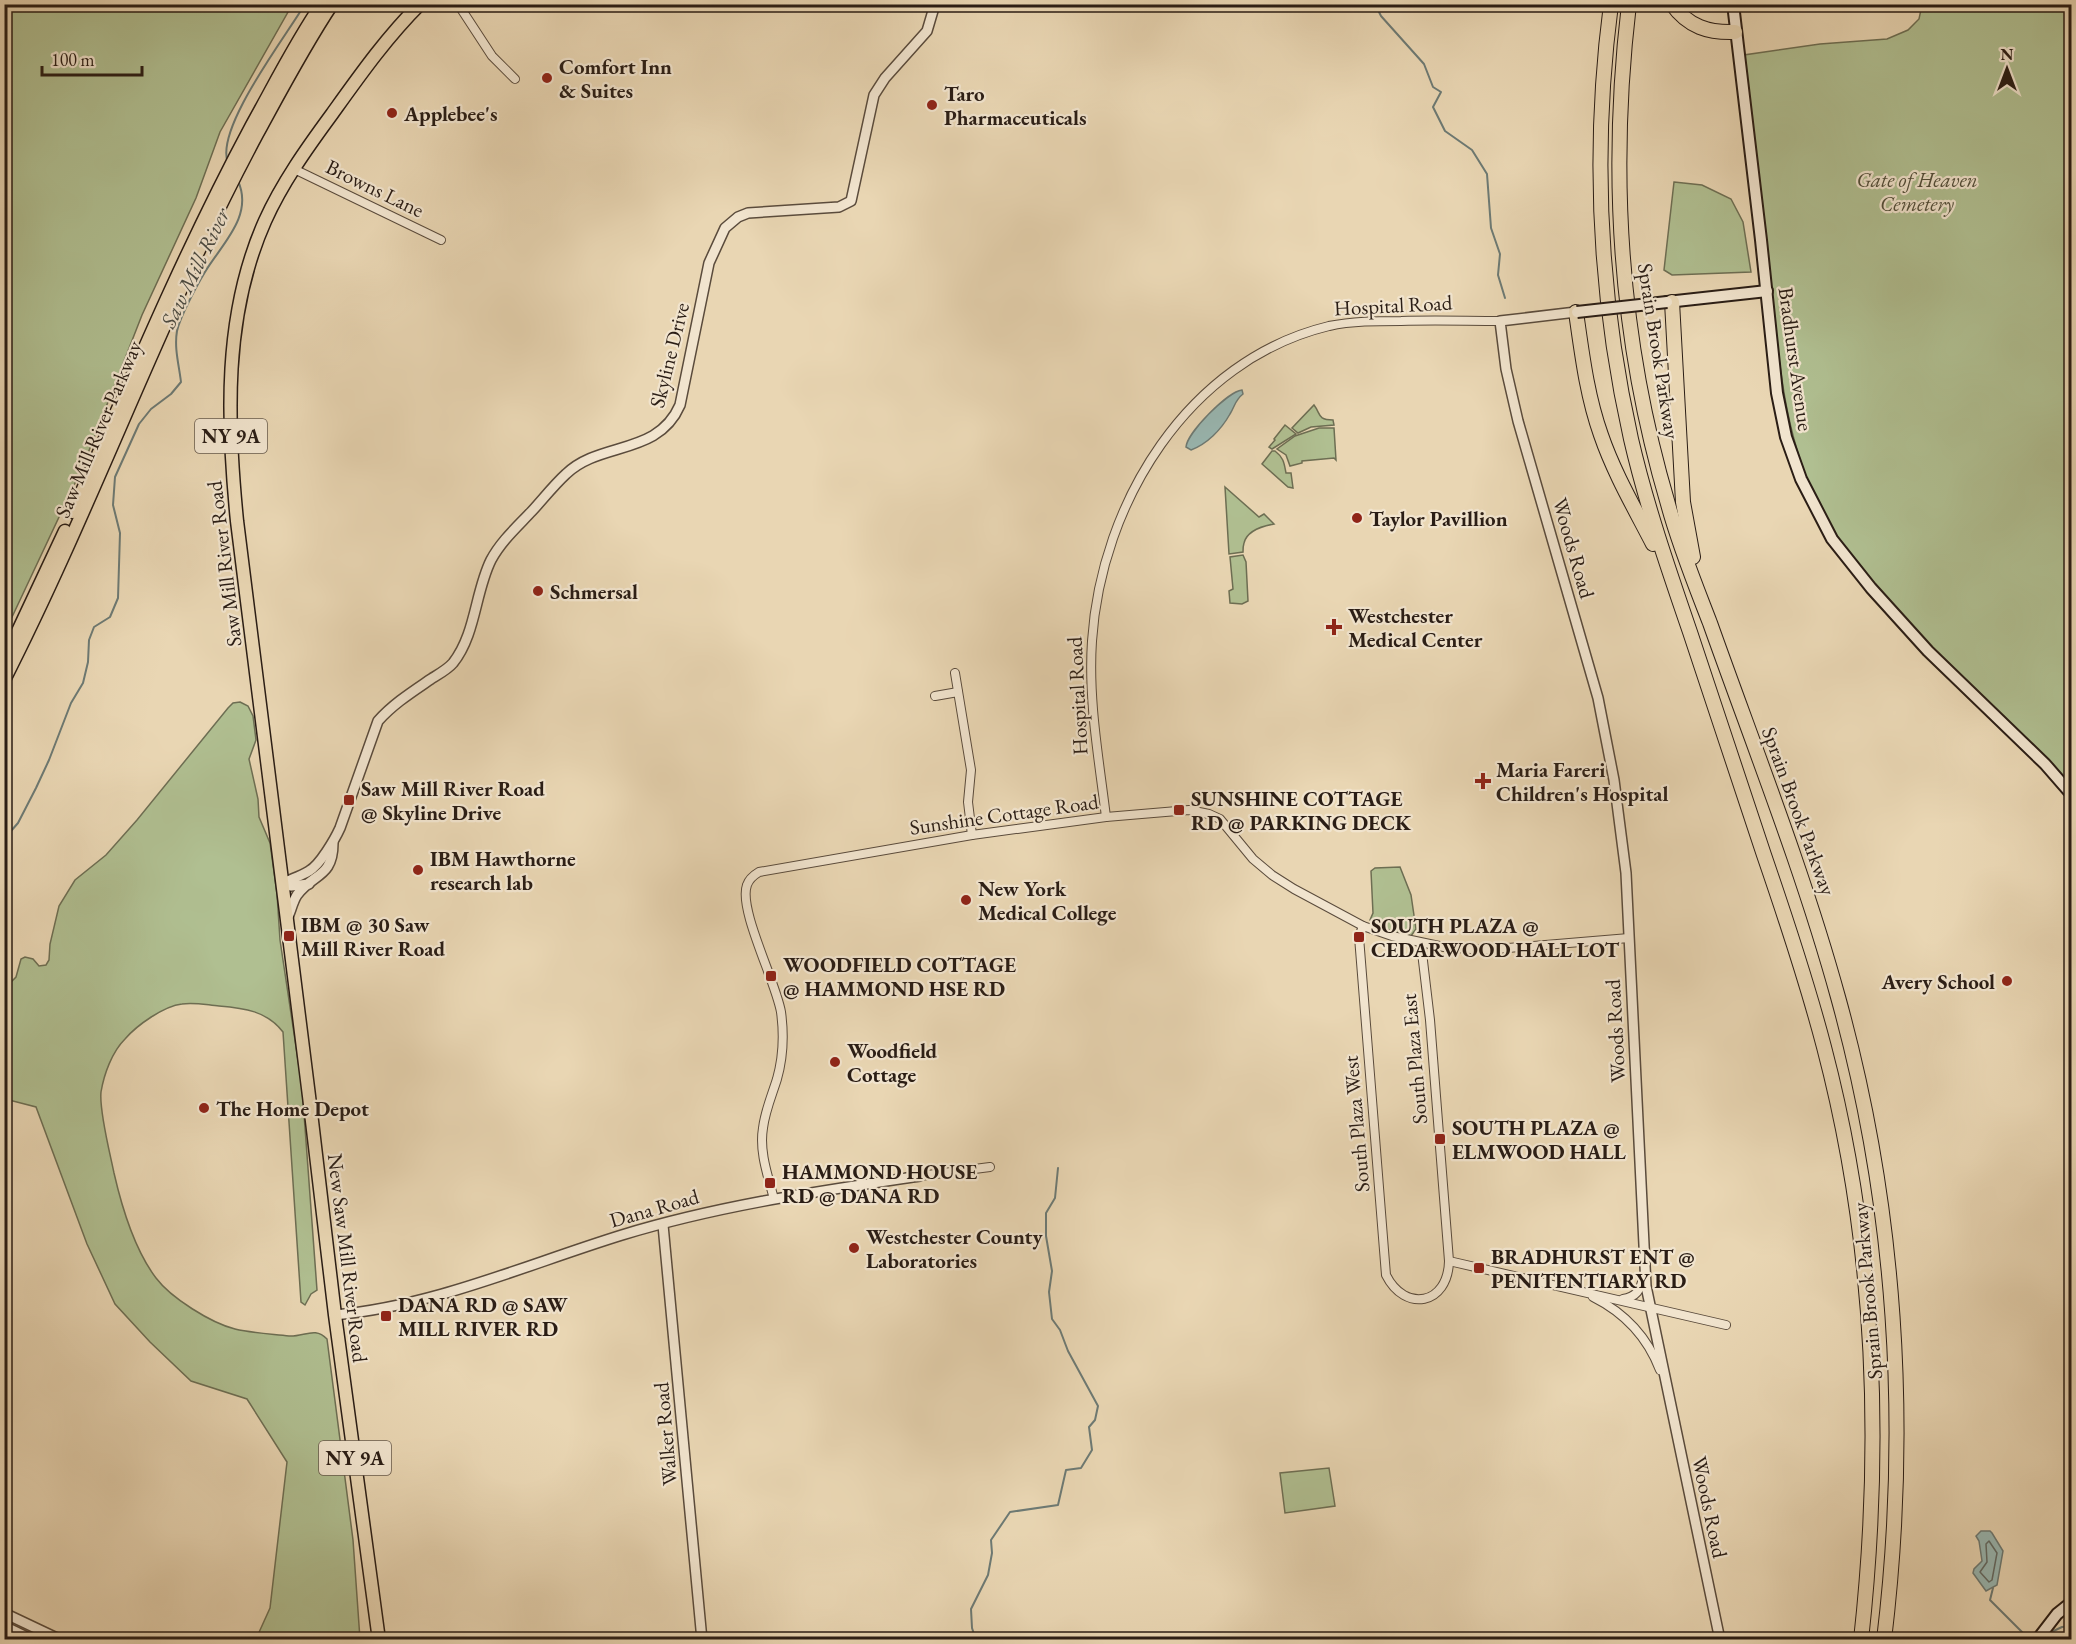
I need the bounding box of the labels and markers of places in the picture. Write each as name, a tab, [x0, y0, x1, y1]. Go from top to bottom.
place label: Comfort Inn & Suites	[559, 53, 672, 104]
marker: Comfort Inn & Suites	[540, 71, 554, 85]
place label: Taro Pharmaceuticals	[944, 80, 1087, 131]
marker: Taro Pharmaceuticals	[925, 98, 939, 112]
place label: Applebee's	[403, 100, 497, 127]
marker: Applebee's	[385, 106, 399, 120]
place label: Taylor Pavillion	[1369, 505, 1508, 532]
marker: Taylor Pavillion	[1350, 511, 1364, 525]
place label: Schmersal	[550, 578, 638, 605]
marker: Schmersal	[531, 584, 545, 598]
place label: Westchester Medical Center	[1348, 602, 1483, 653]
marker: Westchester Medical Center	[1325, 618, 1343, 636]
place label: Maria Fareri Children's Hospital	[1496, 756, 1668, 807]
marker: Maria Fareri Children's Hospital	[1474, 772, 1492, 790]
place label: Saw Mill River Road @ Skyline Drive	[361, 775, 545, 826]
place label: SUNSHINE COTTAGE RD @ PARKING DECK	[1191, 785, 1412, 836]
marker: Saw Mill River Road @ Skyline Drive	[342, 793, 356, 807]
marker: SUNSHINE COTTAGE RD @ PARKING DECK	[1172, 803, 1186, 817]
place label: IBM Hawthorne research lab	[430, 845, 576, 896]
marker: IBM Hawthorne research lab	[411, 863, 425, 877]
place label: New York Medical College	[978, 875, 1117, 926]
marker: New York Medical College	[959, 893, 973, 907]
place label: IBM @ 30 Saw Mill River Road	[301, 911, 445, 962]
place label: SOUTH PLAZA @ CEDARWOOD HALL LOT	[1371, 912, 1620, 963]
marker: IBM @ 30 Saw Mill River Road	[282, 929, 296, 943]
marker: SOUTH PLAZA @ CEDARWOOD HALL LOT	[1352, 930, 1366, 944]
place label: WOODFIELD COTTAGE @ HAMMOND HSE RD	[783, 951, 1016, 1002]
place label: Avery School	[1881, 968, 1995, 995]
marker: WOODFIELD COTTAGE @ HAMMOND HSE RD	[764, 969, 778, 983]
marker: Avery School	[2000, 974, 2014, 988]
place label: Woodfield Cottage	[847, 1037, 938, 1088]
marker: Woodfield Cottage	[828, 1055, 842, 1069]
place label: The Home Depot	[216, 1095, 369, 1122]
marker: The Home Depot	[197, 1101, 211, 1115]
place label: SOUTH PLAZA @ ELMWOOD HALL	[1452, 1114, 1627, 1165]
marker: SOUTH PLAZA @ ELMWOOD HALL	[1433, 1132, 1447, 1146]
place label: HAMMOND HOUSE RD @ DANA RD	[782, 1158, 977, 1209]
marker: HAMMOND HOUSE RD @ DANA RD	[763, 1176, 777, 1190]
place label: Westchester County Laboratories	[866, 1223, 1043, 1274]
marker: Westchester County Laboratories	[847, 1241, 861, 1255]
place label: BRADHURST ENT @ PENITENTIARY RD	[1491, 1243, 1695, 1294]
marker: BRADHURST ENT @ PENITENTIARY RD	[1472, 1261, 1486, 1275]
place label: DANA RD @ SAW MILL RIVER RD	[398, 1291, 568, 1342]
marker: DANA RD @ SAW MILL RIVER RD	[379, 1309, 393, 1323]

